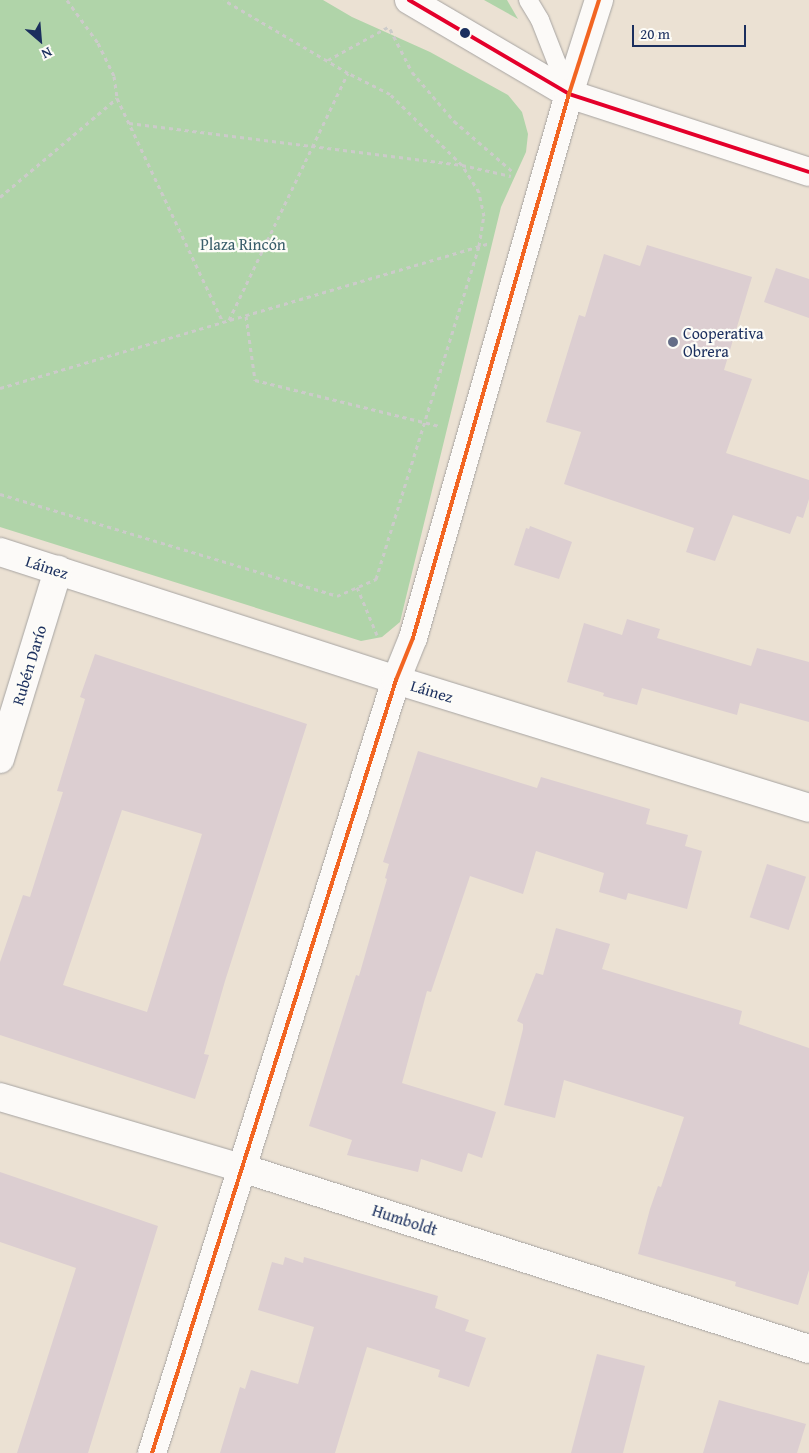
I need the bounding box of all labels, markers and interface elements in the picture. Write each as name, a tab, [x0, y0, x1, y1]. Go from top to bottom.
north arrow	[15, 15, 65, 65]
scale bar	[634, 15, 748, 47]
text: 20 m	[640, 23, 670, 44]
unlabelled marker	[460, 28, 470, 38]
text: N	[38, 42, 56, 64]
park label: Plaza Rincón	[200, 234, 286, 254]
place label: Cooperativa Obrera	[683, 323, 764, 361]
marker: Cooperativa Obrera	[667, 336, 679, 348]
street label: Láinez	[23, 551, 71, 583]
street label: Rubén Darío	[8, 623, 50, 707]
street label: Láinez	[408, 675, 456, 707]
street label: Humboldt	[370, 1200, 440, 1240]

